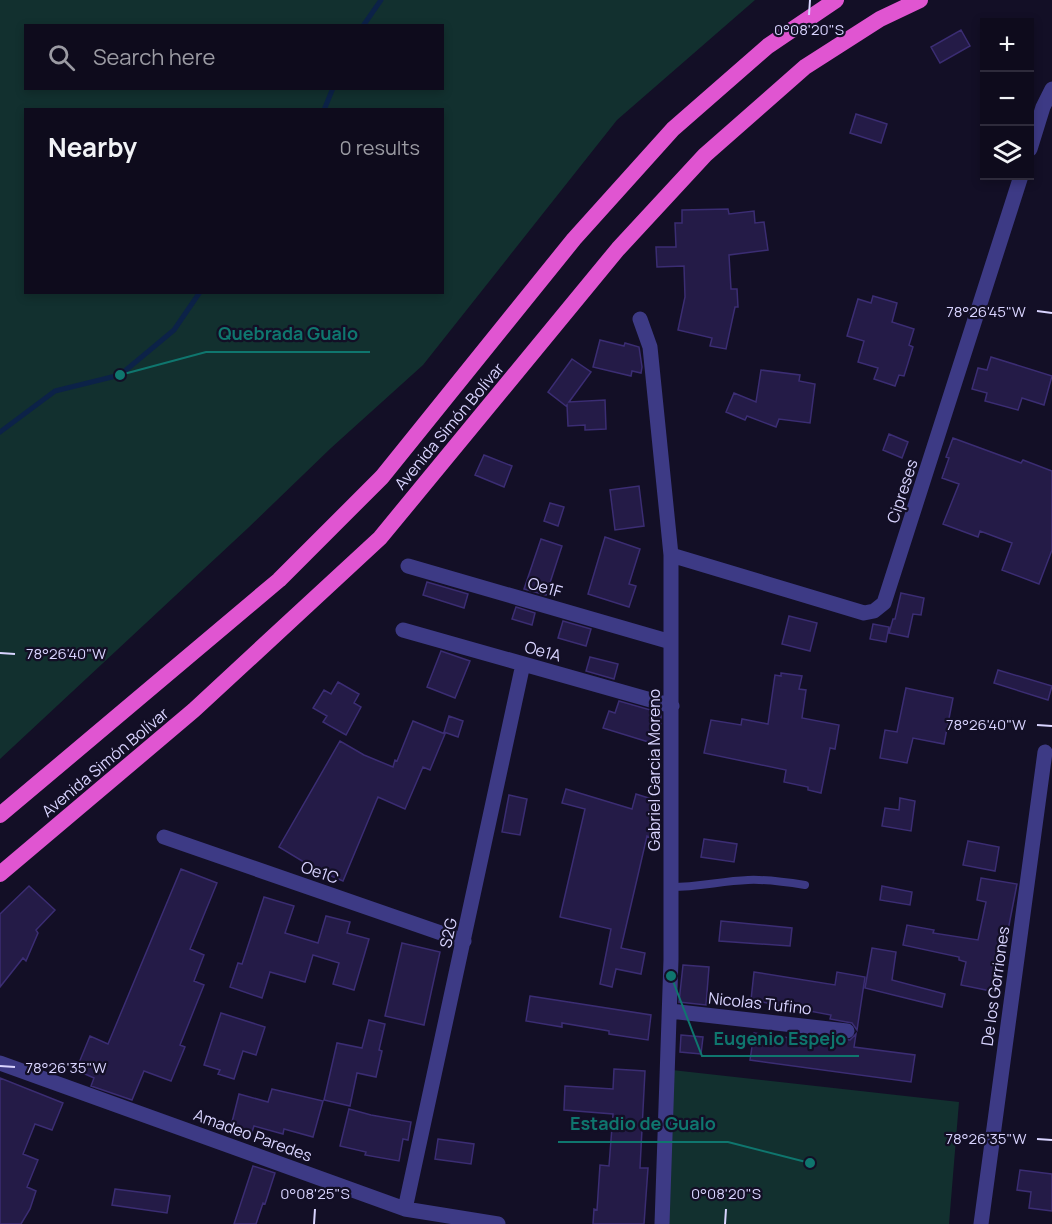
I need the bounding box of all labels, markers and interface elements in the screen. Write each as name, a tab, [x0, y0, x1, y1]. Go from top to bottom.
map controls	[980, 18, 1034, 180]
button: +	[980, 18, 1034, 72]
text: 0°08'20"S	[774, 19, 844, 40]
search box	[24, 24, 444, 90]
icon: search	[45, 41, 78, 74]
text: Search here	[93, 42, 215, 72]
button: −	[980, 72, 1034, 126]
button: layers	[980, 126, 1034, 180]
text: Nearby	[48, 129, 137, 165]
text: 0 results	[340, 134, 420, 161]
text: 78°26'45"W	[946, 301, 1026, 322]
callout: Quebrada Gualo	[206, 316, 370, 352]
text: Quebrada Gualo	[218, 321, 358, 345]
street label: Avenida Simón Bolívar	[389, 358, 509, 494]
street label: Cipreses	[881, 456, 923, 526]
street label: Oe1F	[525, 572, 565, 602]
street label: Oe1A	[522, 635, 564, 667]
text: 78°26'40"W	[26, 643, 106, 664]
street label: Gabriel Garcia Moreno	[643, 689, 665, 851]
street label: Avenida Simón Bolívar	[37, 702, 173, 822]
text: 78°26'40"W	[946, 714, 1026, 735]
street label: Oe1C	[298, 855, 342, 889]
street label: S2G	[434, 916, 462, 950]
street label: De los Gorriones	[976, 925, 1014, 1047]
street label: Nicolas Tufino	[707, 987, 813, 1019]
callout: Eugenio Espejo	[702, 1020, 859, 1056]
text: Eugenio Espejo	[714, 1026, 847, 1050]
text: 78°26'35"W	[26, 1057, 106, 1078]
street label: Amadeo Paredes	[191, 1103, 315, 1167]
callout: Estadio de Gualo	[558, 1106, 728, 1142]
text: Estadio de Gualo	[570, 1111, 716, 1135]
text: 78°26'35"W	[946, 1128, 1026, 1149]
text: 0°08'25"S	[280, 1183, 350, 1204]
text: 0°08'20"S	[691, 1183, 761, 1204]

